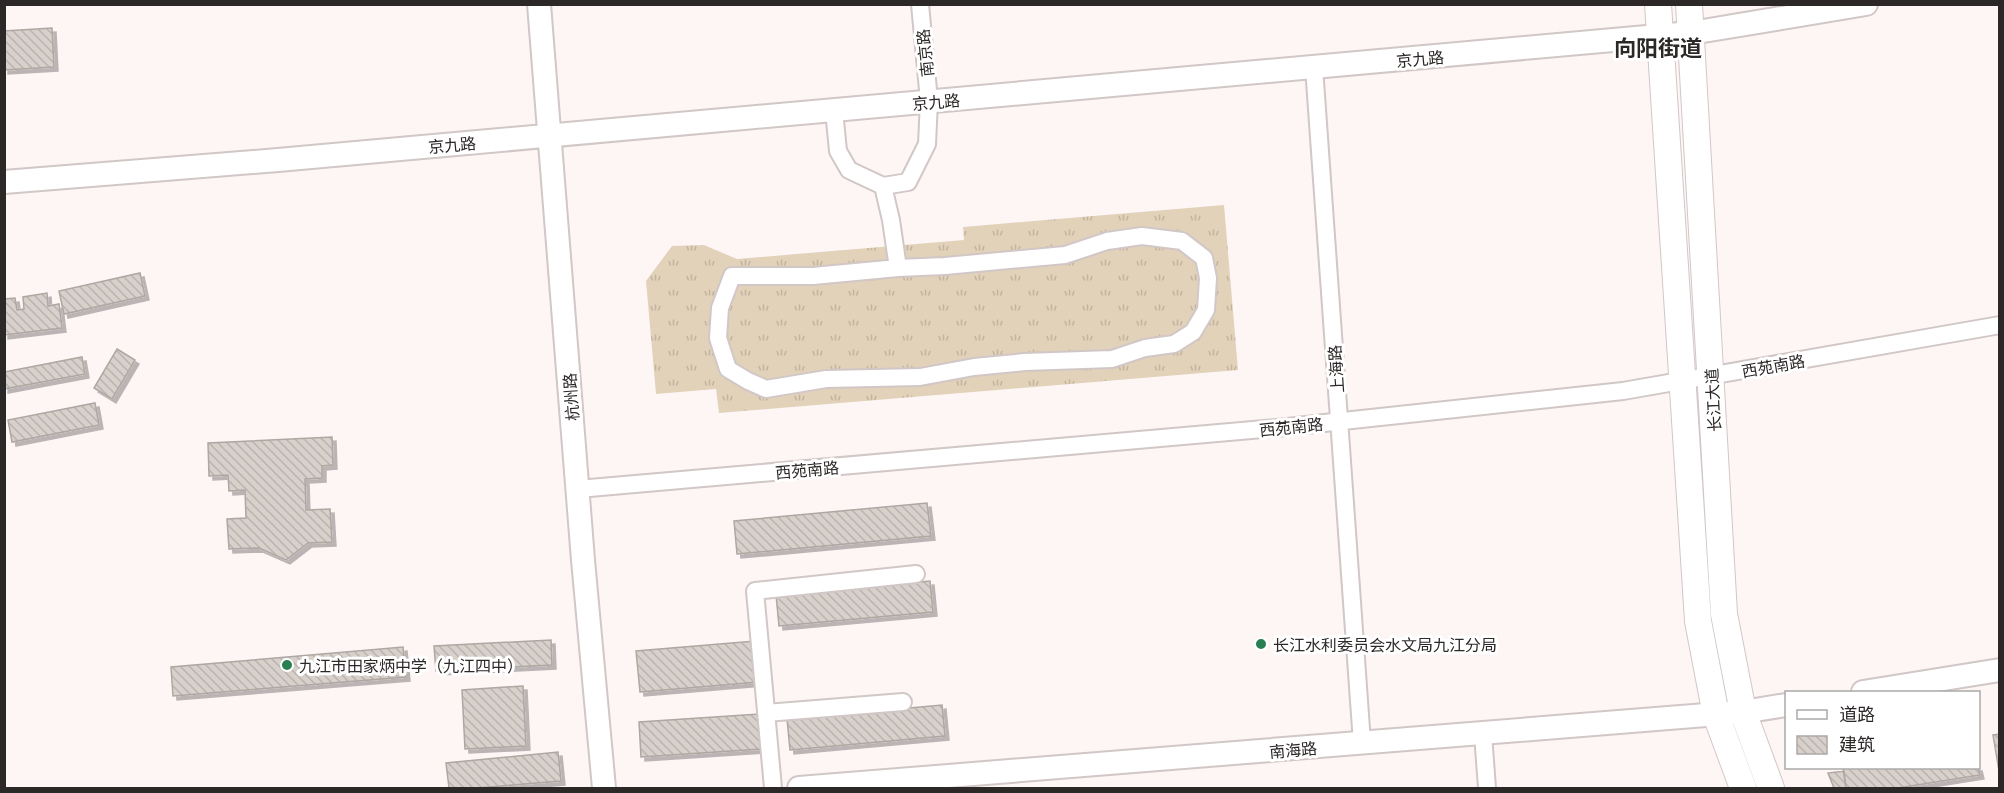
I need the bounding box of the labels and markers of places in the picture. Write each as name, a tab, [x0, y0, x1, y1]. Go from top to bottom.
place label: 长江水利委员会水文局九江分局	[1273, 632, 1497, 656]
marker: 长江水利委员会水文局九江分局	[1254, 637, 1268, 651]
place label: 九江市田家炳中学（九江四中）	[299, 653, 523, 677]
marker: 九江市田家炳中学（九江四中）	[280, 658, 294, 672]

